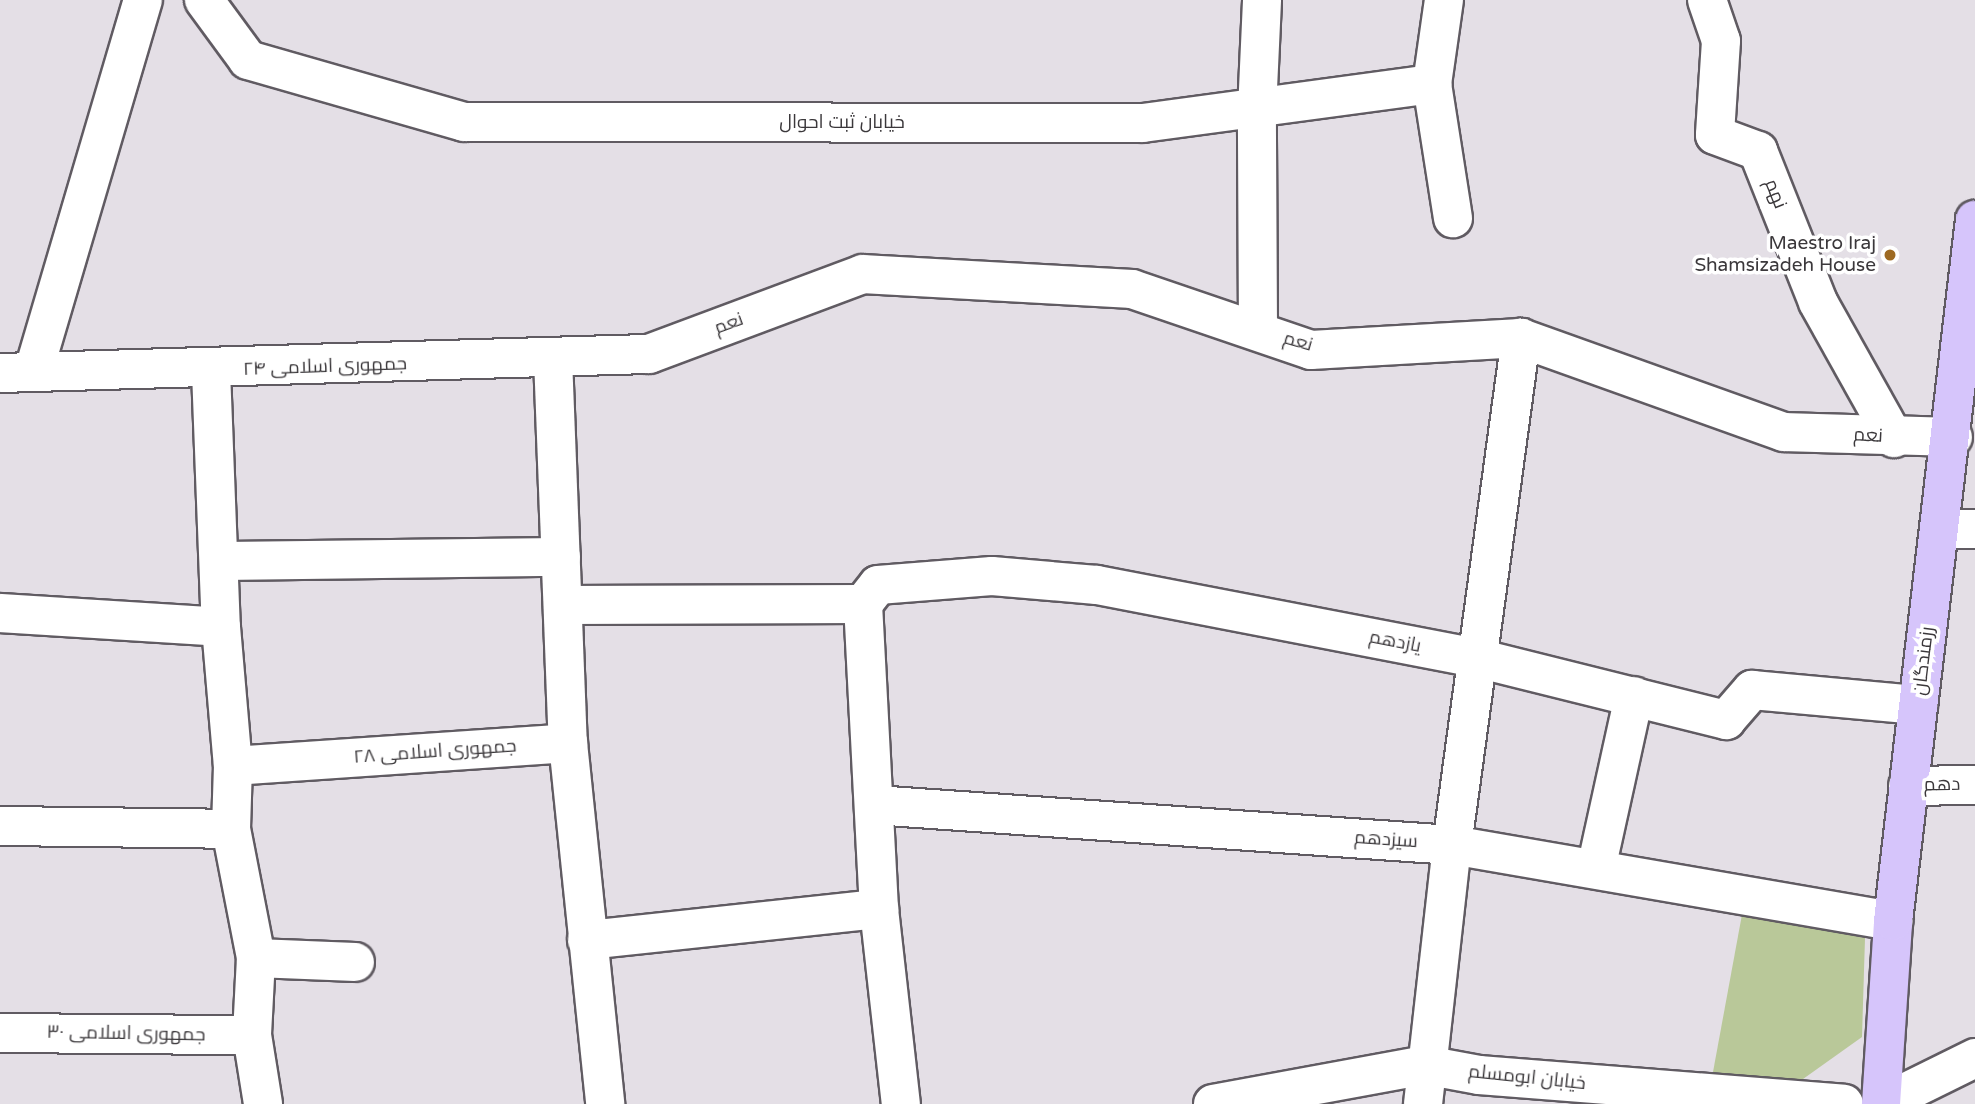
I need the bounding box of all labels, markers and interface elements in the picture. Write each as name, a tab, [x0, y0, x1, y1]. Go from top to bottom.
street label: خیابان ثبت احوال	[779, 112, 905, 134]
street label: نهم	[1759, 176, 1791, 212]
place label: Maestro Iraj Shamsizadeh House	[1694, 233, 1876, 277]
marker: Maestro Iraj Shamsizadeh House	[1882, 247, 1898, 263]
street label: نعم	[711, 308, 747, 340]
street label: نعم	[1281, 327, 1315, 357]
street label: جمهوری اسلامی ۲۴	[243, 353, 407, 381]
street label: نعم	[1853, 424, 1883, 448]
street label: رزمندگان	[1908, 625, 1940, 697]
street label: یازدهم	[1367, 626, 1423, 658]
street label: جمهوری اسلامی ۲۸	[353, 735, 517, 769]
street label: دهم	[1923, 773, 1961, 797]
street label: سیزدهم	[1353, 826, 1419, 854]
street label: جمهوری اسلامی ۳۰	[46, 1021, 206, 1047]
street label: خیابان ابومسلم	[1467, 1060, 1587, 1096]

